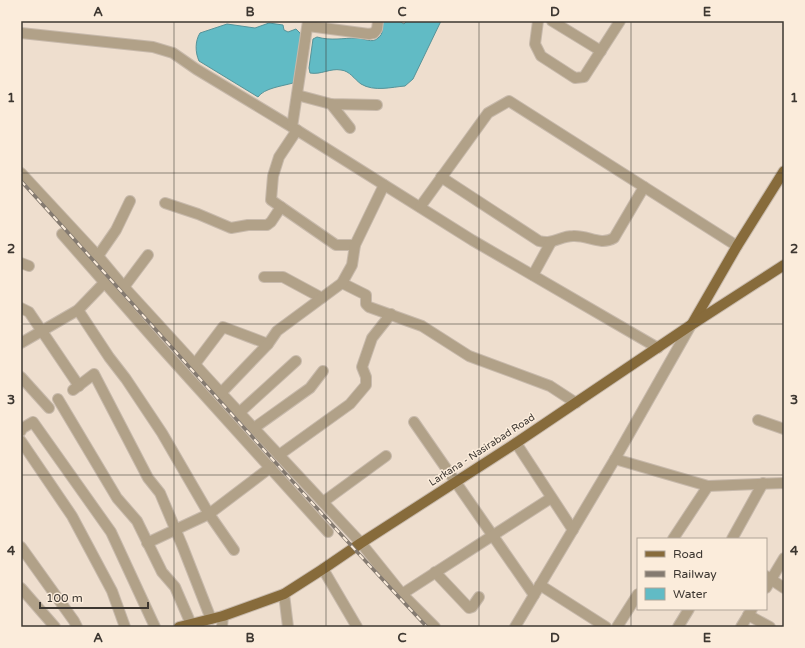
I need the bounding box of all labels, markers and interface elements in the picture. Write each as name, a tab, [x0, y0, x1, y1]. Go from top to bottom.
text: A	[93, 4, 103, 20]
text: B	[245, 4, 255, 20]
text: C	[397, 4, 407, 20]
text: D	[550, 4, 560, 20]
text: E	[703, 4, 711, 20]
text: 1	[7, 90, 15, 106]
text: 1	[790, 90, 798, 106]
text: 2	[7, 241, 15, 257]
text: 2	[790, 241, 798, 257]
text: 3	[7, 392, 15, 408]
text: 3	[790, 392, 798, 408]
street label: Larkana - Nasirabad Road	[427, 411, 537, 489]
legend	[637, 538, 767, 610]
text: 4	[7, 543, 16, 559]
text: 4	[790, 543, 799, 559]
text: Road	[673, 547, 703, 561]
text: Railway	[673, 567, 717, 581]
scale bar	[40, 584, 148, 610]
text: Water	[673, 587, 708, 601]
text: 100 m	[46, 591, 83, 605]
text: A	[93, 630, 103, 646]
text: B	[245, 630, 255, 646]
text: C	[397, 630, 407, 646]
text: D	[550, 630, 560, 646]
text: E	[703, 630, 711, 646]

